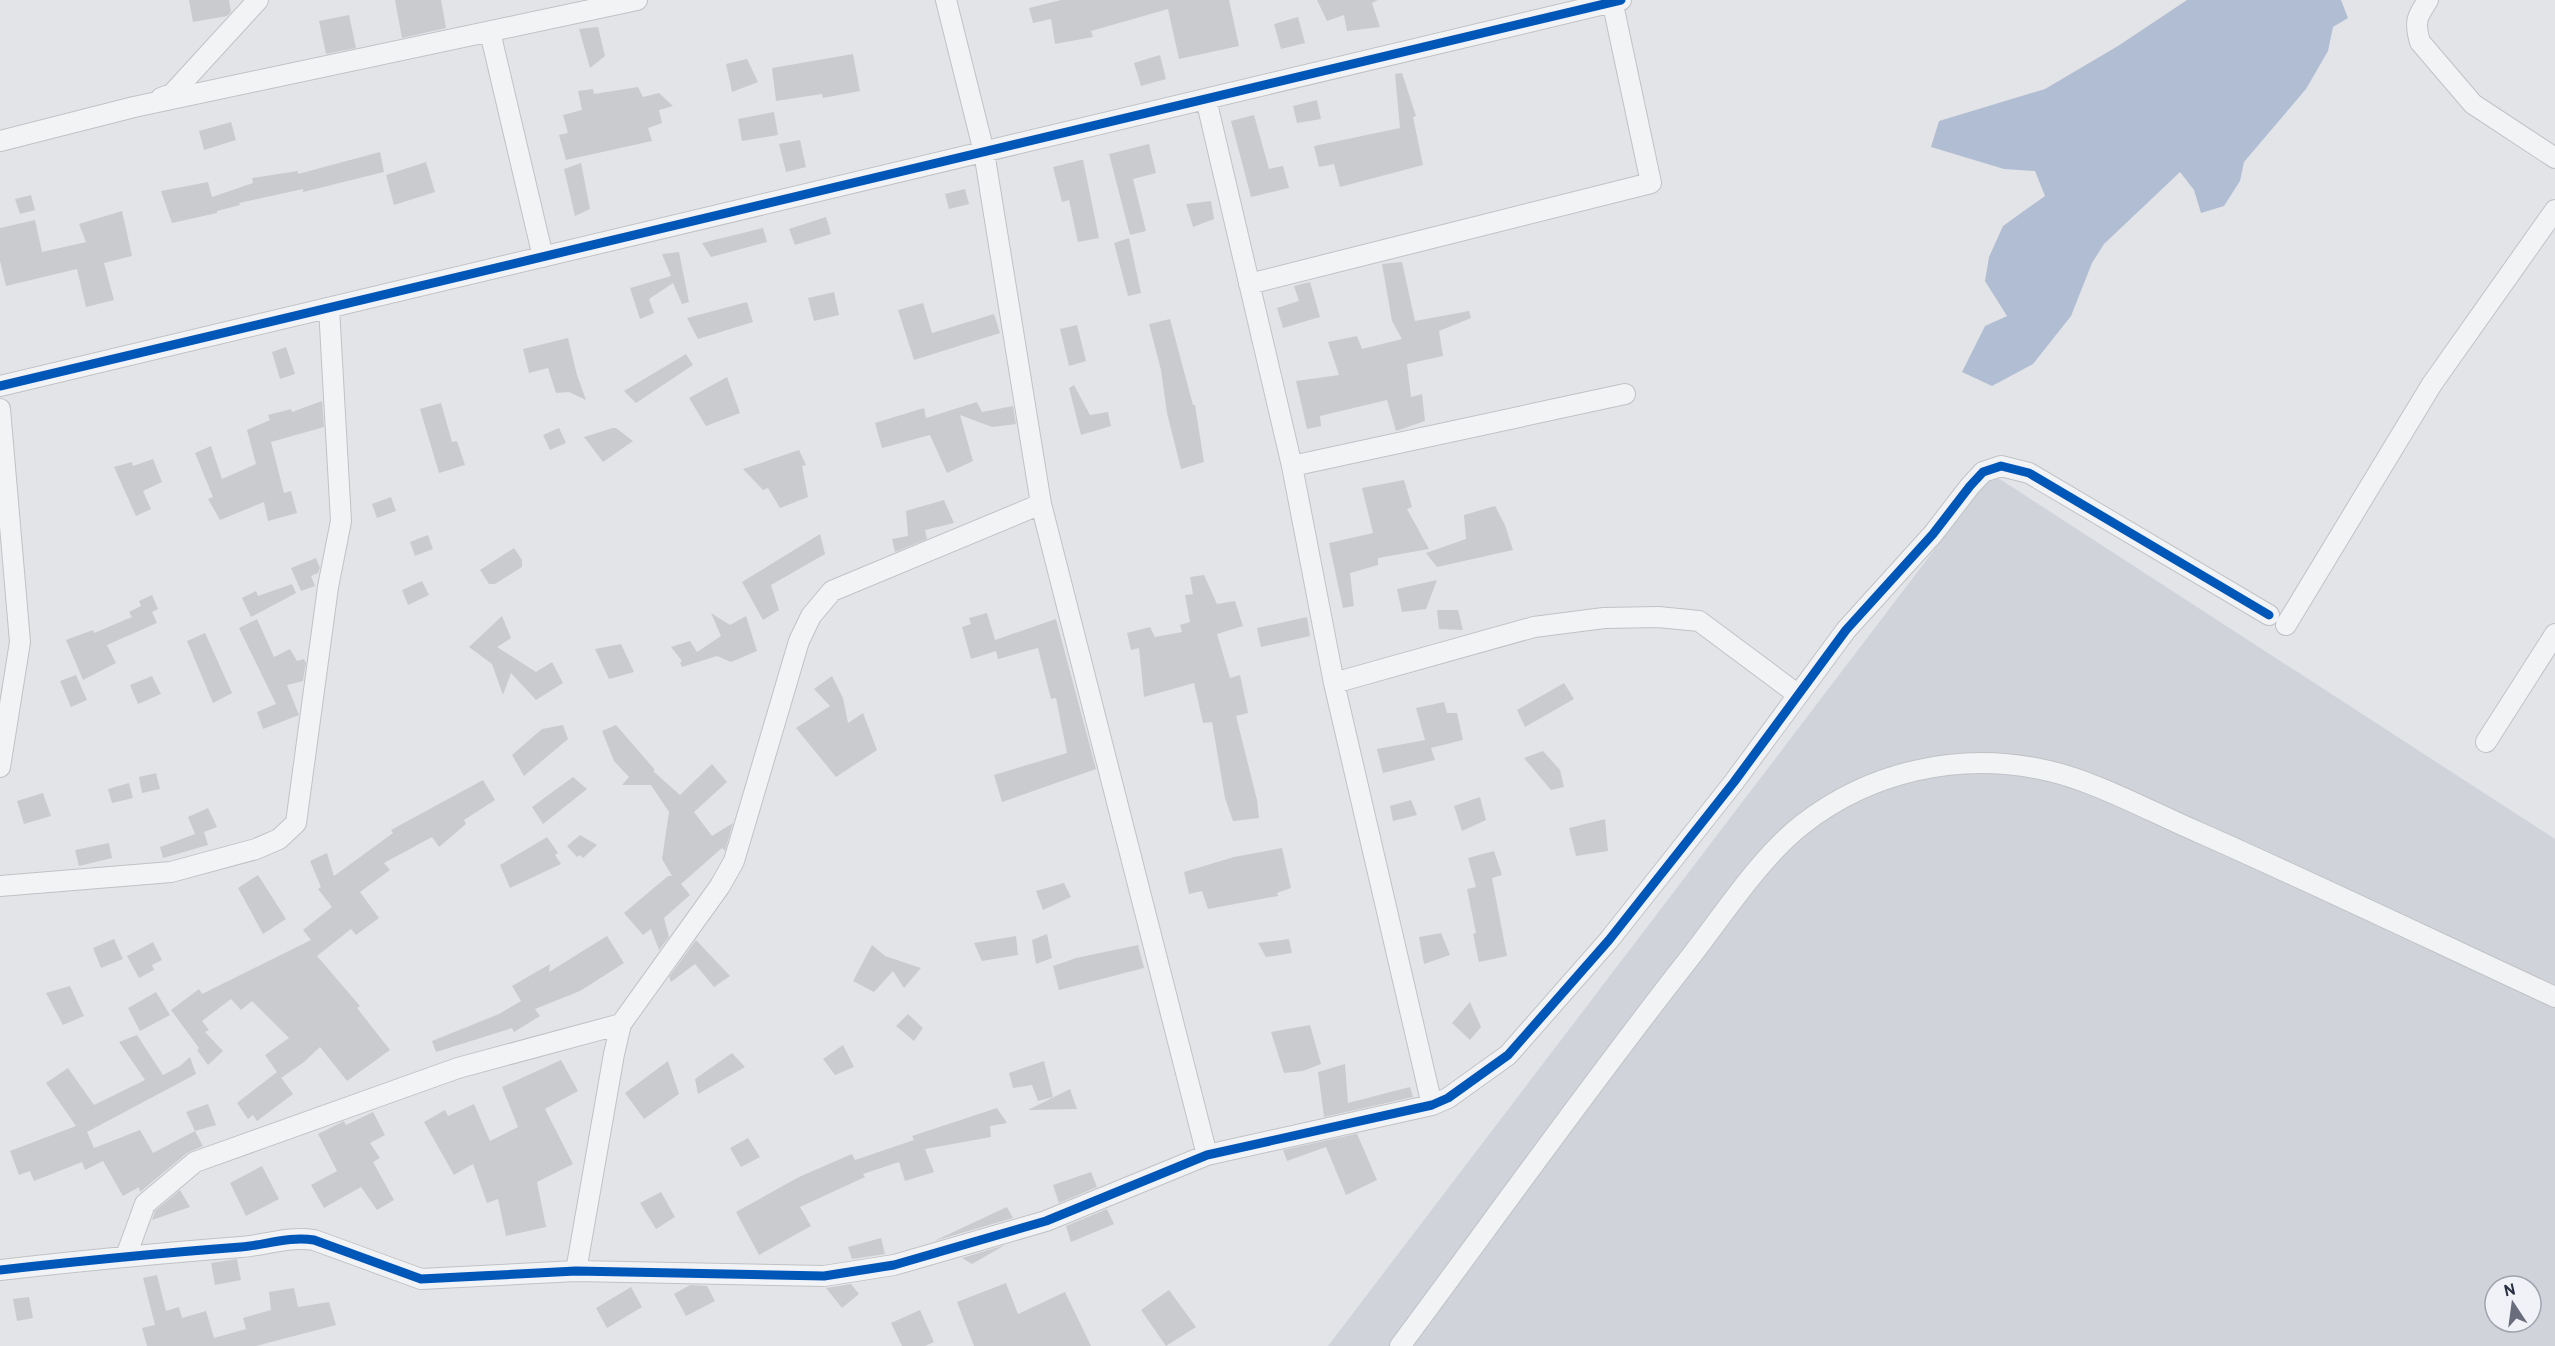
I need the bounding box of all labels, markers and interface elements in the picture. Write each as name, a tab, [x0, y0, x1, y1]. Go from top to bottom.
north arrow	[2483, 1274, 2543, 1334]
text: N	[2502, 1280, 2518, 1302]

